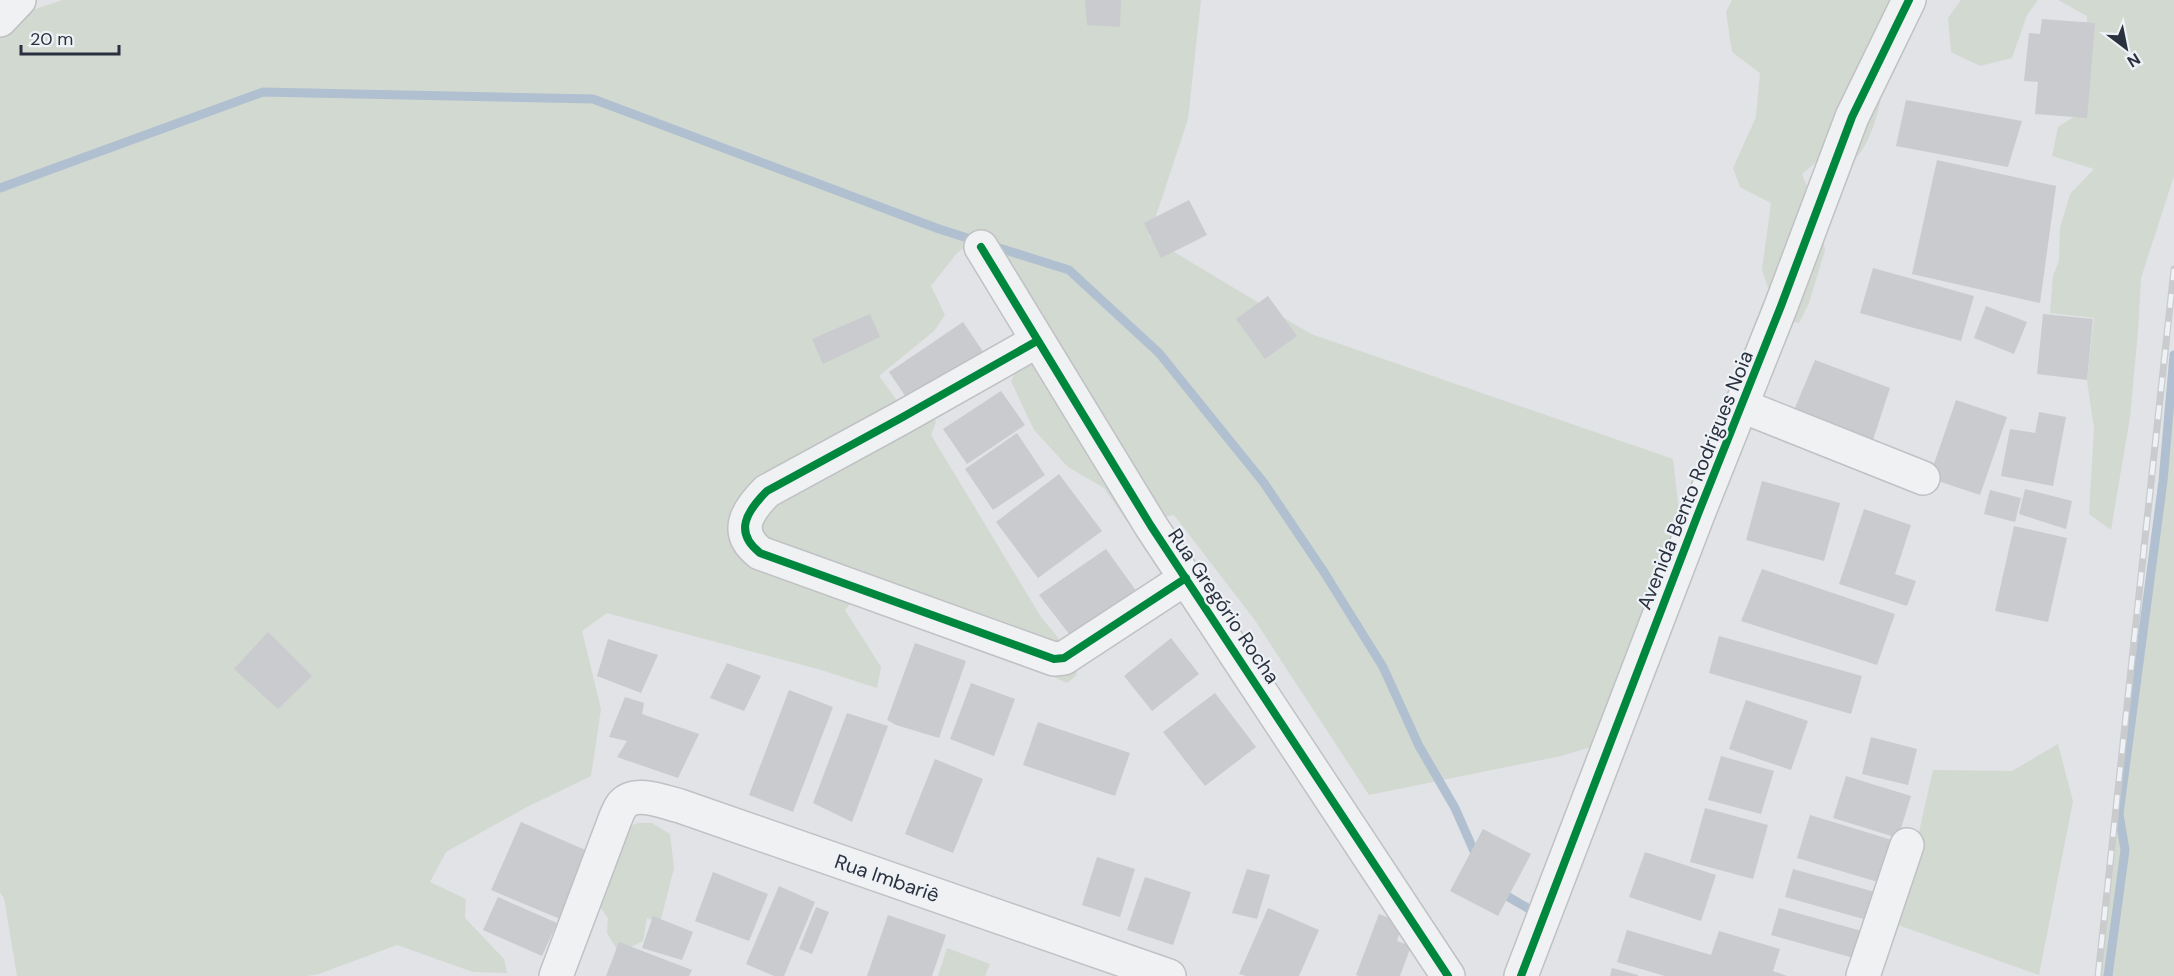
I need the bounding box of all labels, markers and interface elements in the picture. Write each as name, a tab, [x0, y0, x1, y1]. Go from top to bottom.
scale bar	[21, 18, 118, 56]
north arrow	[2096, 18, 2156, 78]
text: 20 m	[30, 27, 73, 51]
text: N	[2123, 48, 2144, 72]
street label: Avenida Bento Rodrigues Noia	[1631, 347, 1759, 613]
street label: Rua Gregório Rocha	[1162, 523, 1286, 689]
street label: Rua Imbariê	[831, 848, 943, 908]

